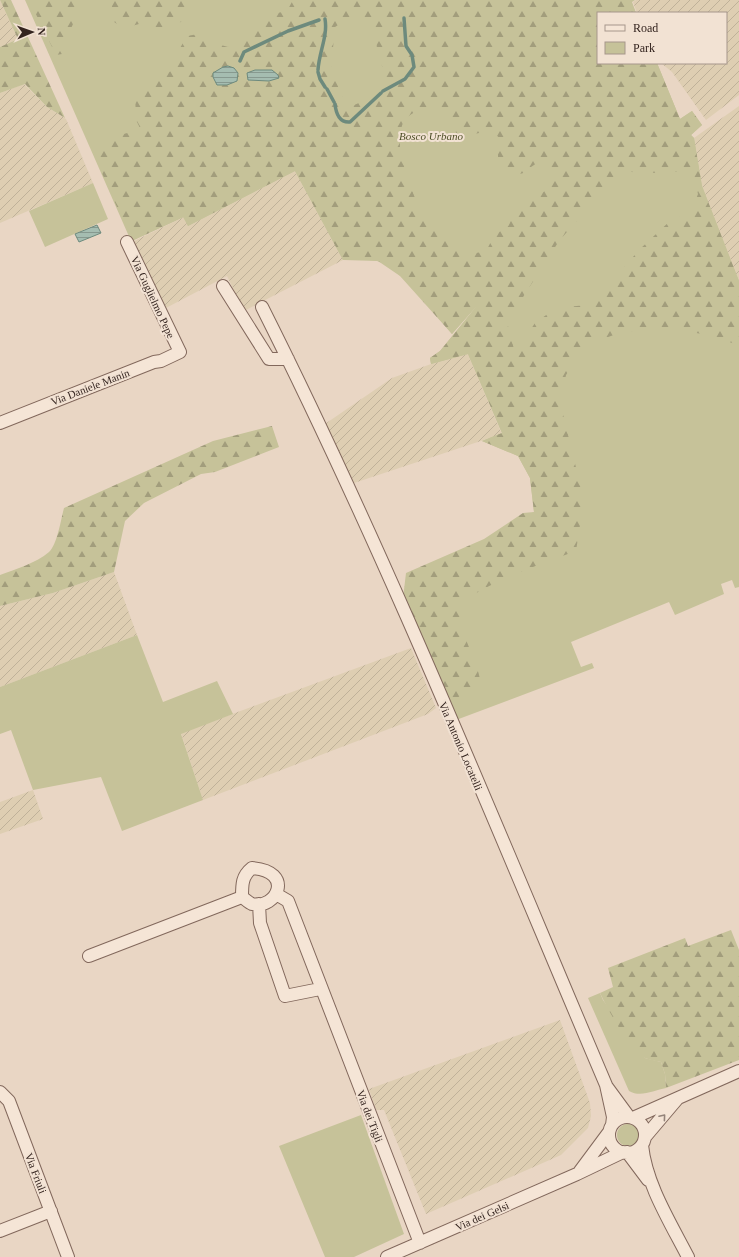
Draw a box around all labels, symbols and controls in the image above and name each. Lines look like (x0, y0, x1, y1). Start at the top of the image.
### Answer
north arrow (12, 12, 52, 52)
legend (597, 12, 727, 64)
text: Road (633, 21, 658, 35)
text: N (36, 27, 48, 36)
text: Park (633, 41, 655, 55)
park label: Bosco Urbano (399, 130, 463, 142)
street label: Via Guglielmo Pepe (129, 254, 177, 340)
street label: Via Daniele Manin (49, 366, 132, 408)
street label: Via Antonio Locatelli (437, 700, 485, 792)
street label: Via dei Tigli (355, 1088, 385, 1144)
one-way arrow (658, 1114, 665, 1121)
street label: Via Friuli (23, 1151, 49, 1195)
street label: Via dei Gelsi (453, 1199, 511, 1233)

